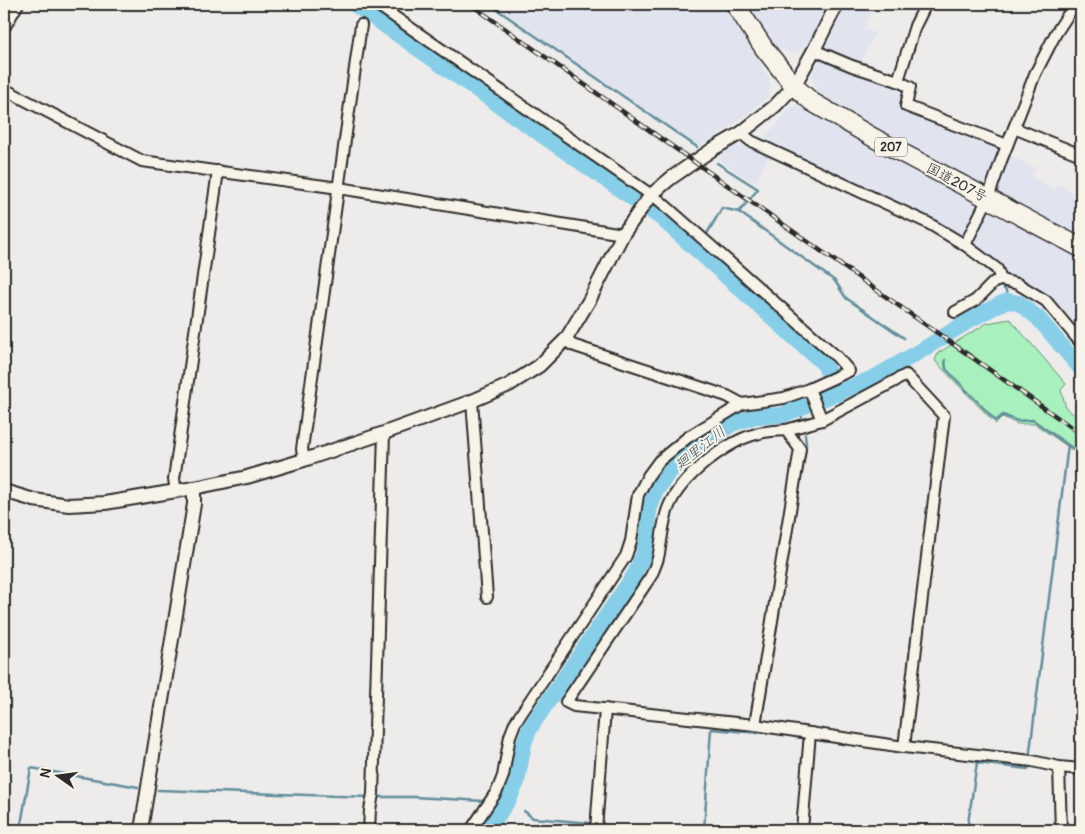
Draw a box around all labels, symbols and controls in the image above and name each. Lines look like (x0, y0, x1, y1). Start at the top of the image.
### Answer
road number: 207 (875, 138, 907, 156)
street label: 国道207号 (923, 159, 990, 206)
water label: 廻里江川 (671, 422, 730, 474)
north arrow (32, 752, 82, 802)
text: N (36, 766, 55, 780)

